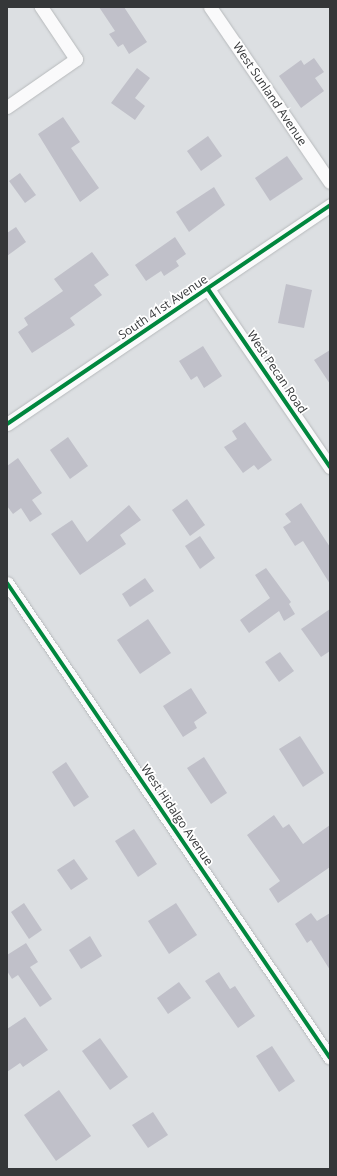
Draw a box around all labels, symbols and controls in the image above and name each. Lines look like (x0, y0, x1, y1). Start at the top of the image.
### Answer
street label: West Sunland Avenue (230, 40, 310, 148)
street label: South 41st Avenue (116, 272, 210, 342)
street label: West Pecan Road (244, 328, 310, 416)
street label: West Hidalgo Avenue (138, 762, 216, 868)

